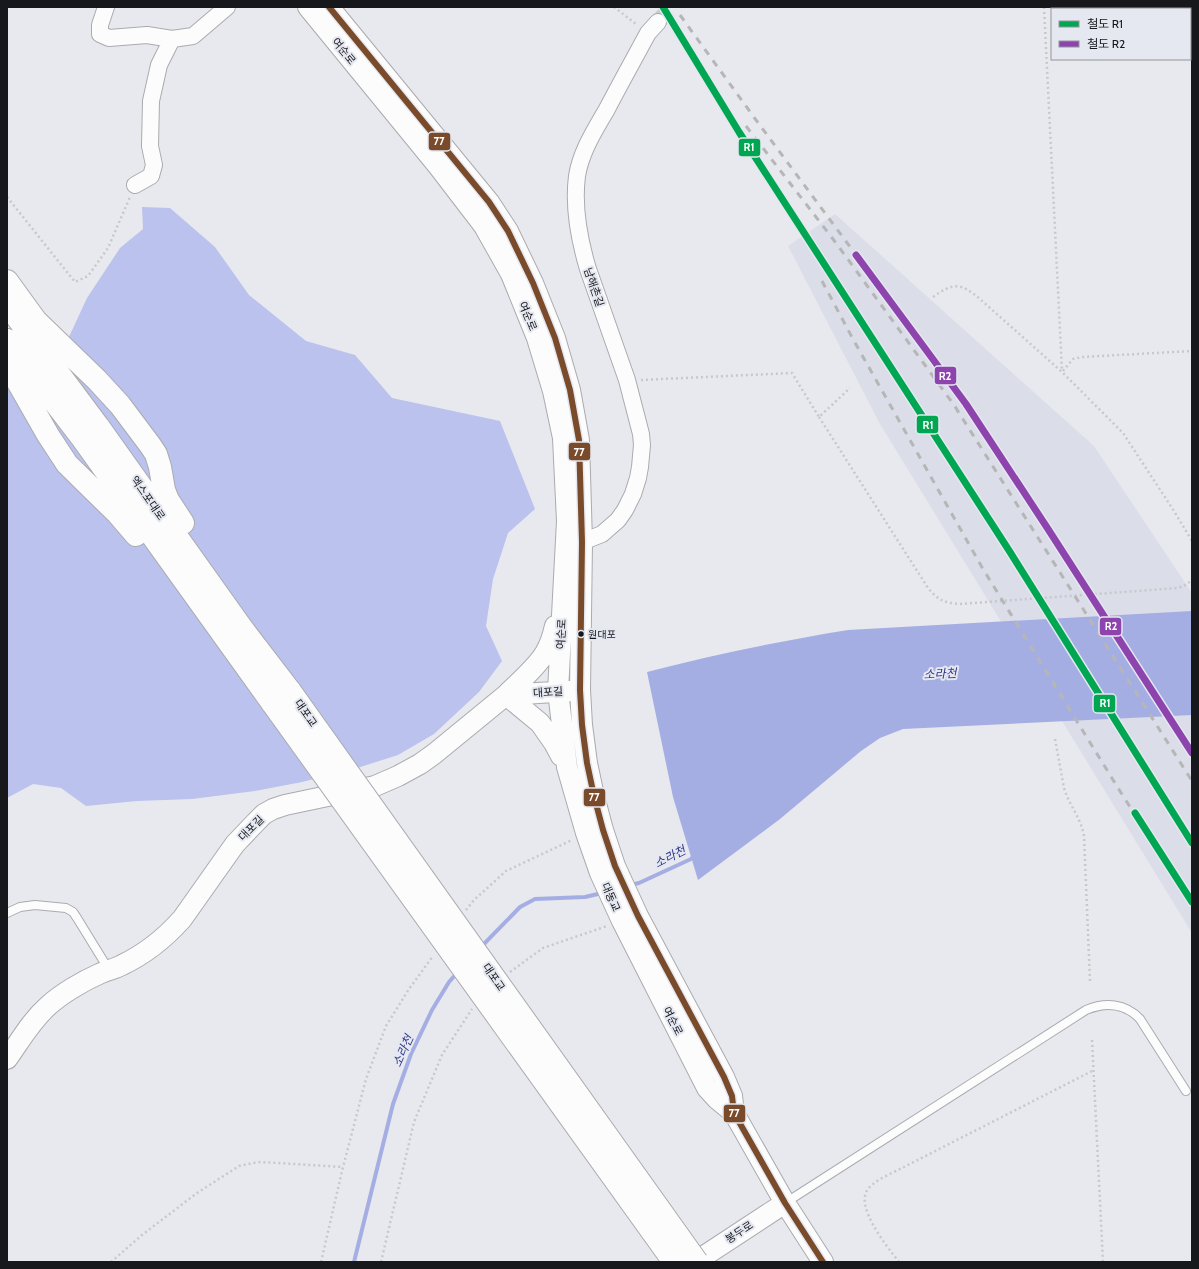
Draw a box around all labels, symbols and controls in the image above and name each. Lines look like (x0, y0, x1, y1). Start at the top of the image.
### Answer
legend (1051, 8, 1191, 60)
text: 철도 R1 (1087, 16, 1123, 31)
street label: 여순로 (329, 35, 359, 67)
text: 철도 R2 (1087, 36, 1125, 51)
line badge: 77 (428, 132, 451, 151)
text: 77 (433, 134, 445, 148)
line badge: R1 (738, 138, 761, 157)
text: R1 (744, 140, 754, 154)
street label: 남해촌길 (581, 266, 607, 308)
street label: 여순로 (516, 299, 540, 333)
line badge: R2 (934, 366, 957, 385)
text: R2 (939, 369, 952, 383)
line badge: R1 (916, 415, 939, 434)
text: R1 (923, 418, 933, 432)
line badge: 77 (568, 442, 591, 461)
text: 77 (573, 445, 585, 459)
street label: 엑스포대로 (128, 473, 168, 523)
line badge: R2 (1099, 617, 1122, 636)
street label: 여순로 (553, 618, 569, 650)
text: R2 (1105, 619, 1118, 633)
place label: 원대포 (588, 628, 616, 641)
marker: 원대포 (576, 629, 586, 639)
water label: 소라천 (923, 665, 959, 682)
street label: 대포길 (532, 684, 564, 700)
line badge: R1 (1093, 694, 1116, 713)
text: R1 (1100, 696, 1110, 710)
street label: 대포교 (292, 697, 320, 729)
line badge: 77 (583, 788, 606, 807)
text: 77 (588, 790, 600, 804)
street label: 대포길 (235, 812, 267, 844)
water label: 소라천 (652, 841, 690, 871)
street label: 대동교 (598, 880, 624, 914)
street label: 대포교 (480, 961, 508, 993)
street label: 여순로 (660, 1004, 686, 1038)
water label: 소라천 (389, 1031, 417, 1069)
line badge: 77 (723, 1104, 746, 1123)
text: 77 (728, 1106, 740, 1120)
street label: 봉두로 (722, 1218, 756, 1246)

